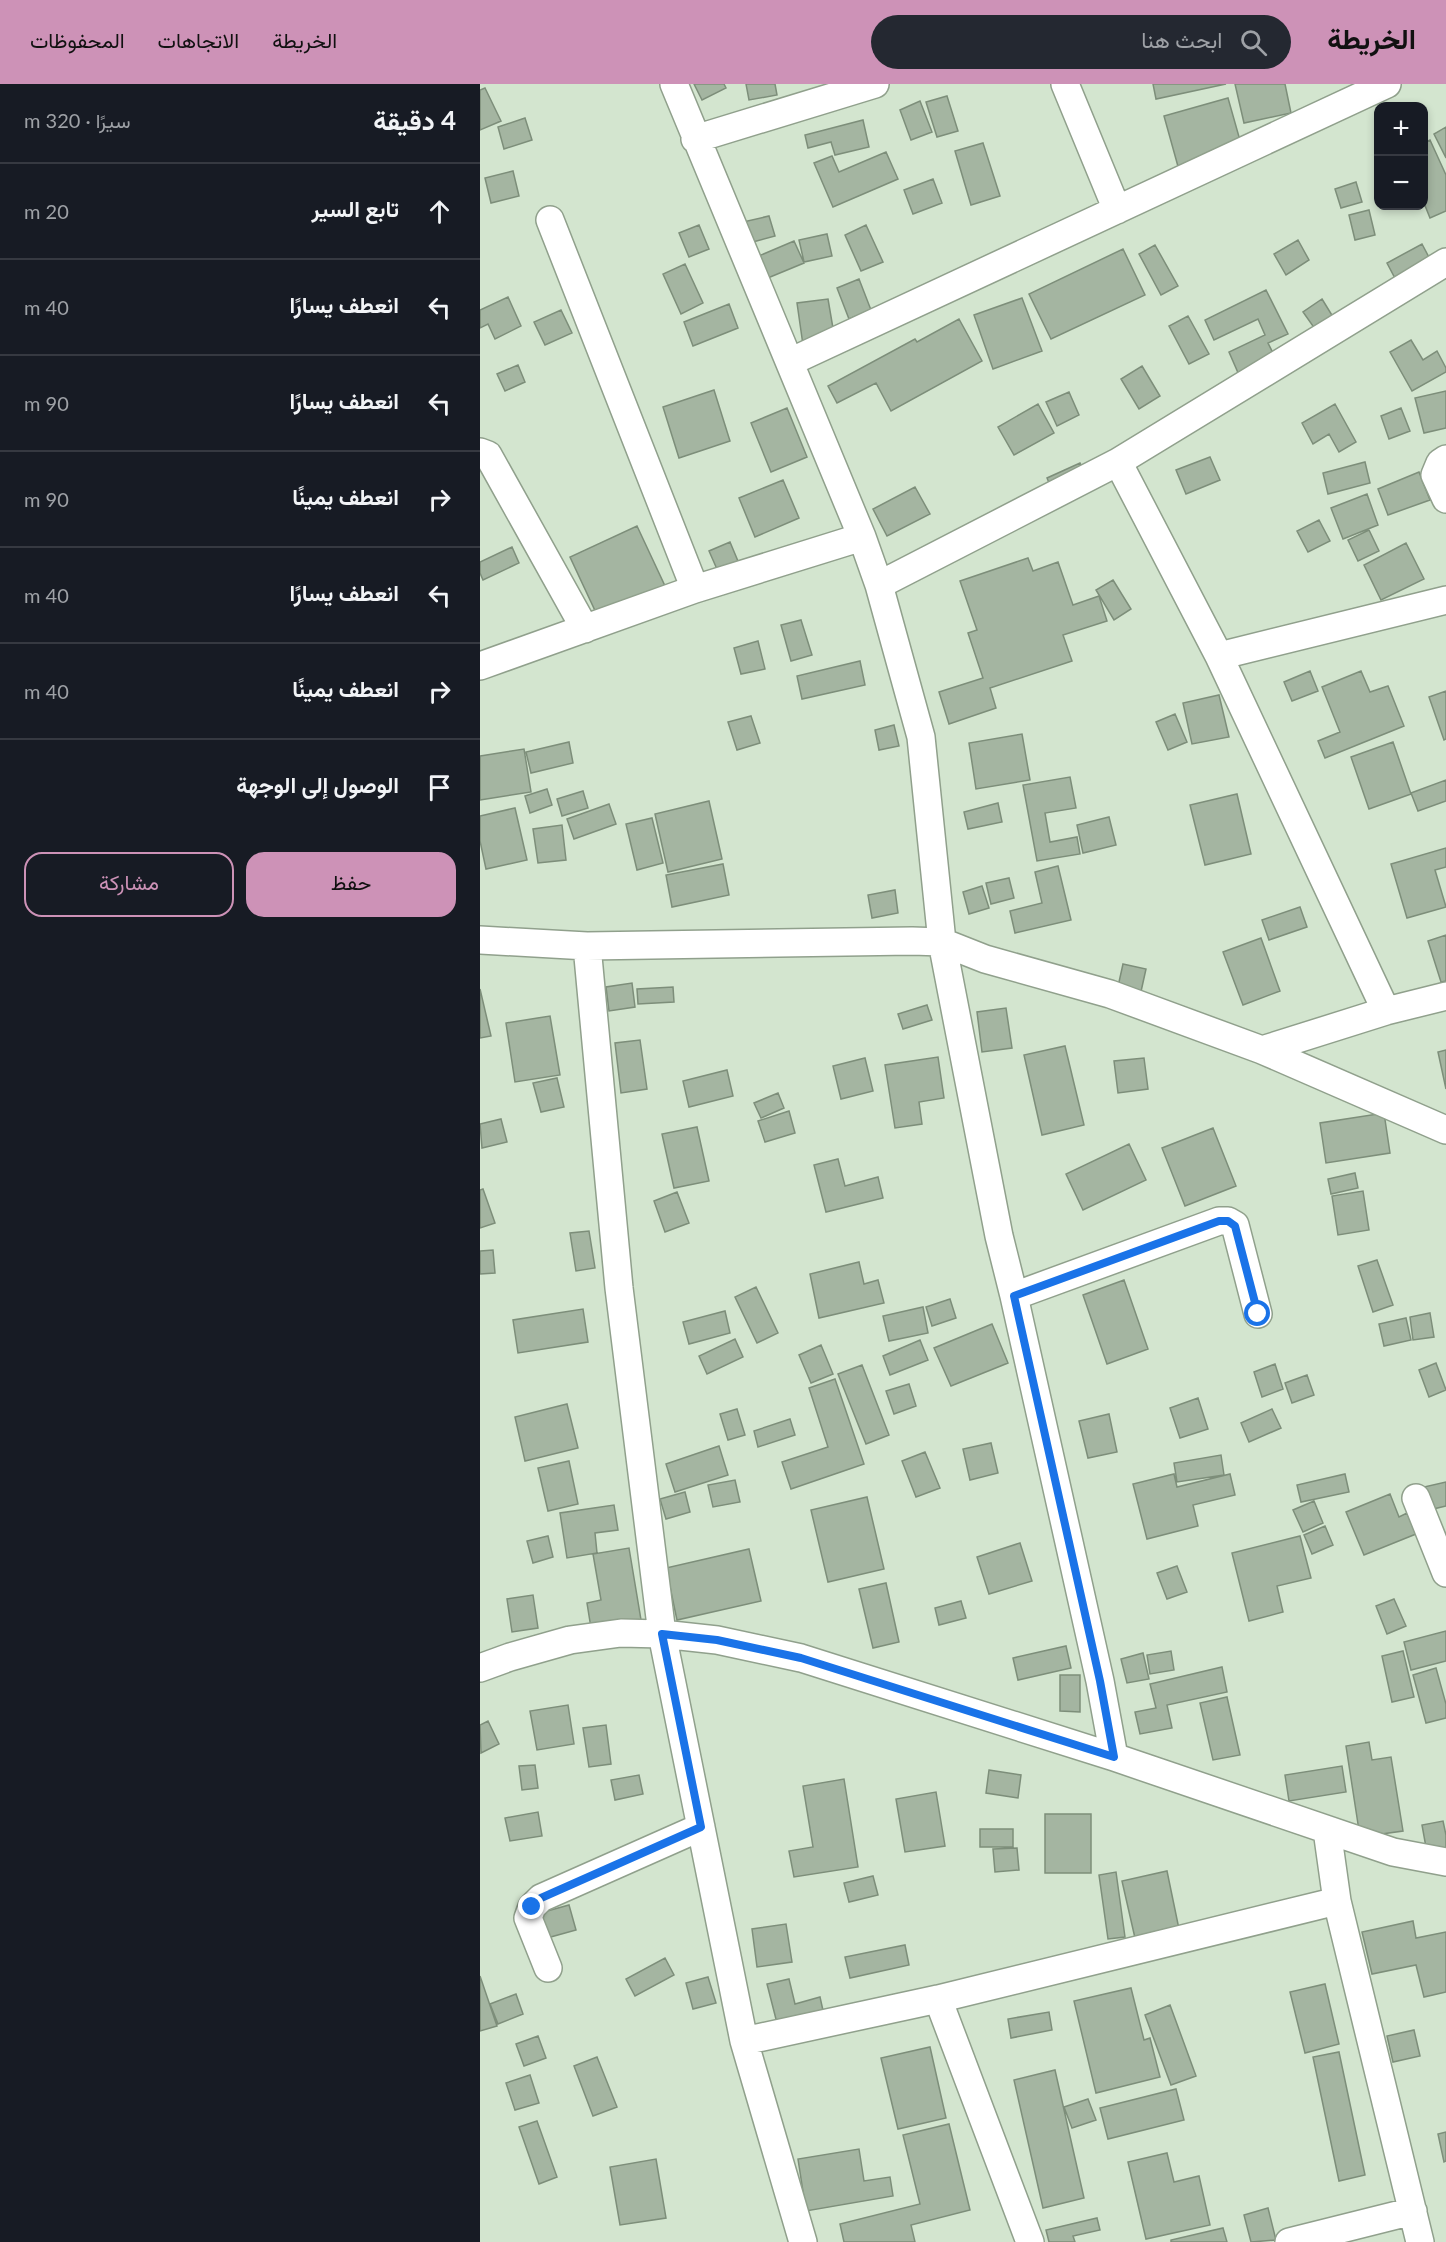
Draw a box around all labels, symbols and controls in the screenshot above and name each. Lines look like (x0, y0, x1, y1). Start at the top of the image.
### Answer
search box (871, 15, 1291, 69)
text: الخريطة (1327, 21, 1416, 55)
text: ابحث هنا (1141, 26, 1222, 53)
icon: search (1237, 26, 1270, 59)
text: المحفوظات (30, 27, 125, 52)
text: الاتجاهات (158, 27, 239, 52)
text: الخريطة (272, 27, 337, 52)
map controls (1374, 102, 1428, 210)
button: + (1374, 102, 1428, 156)
text: 4 دقيقة (373, 104, 456, 136)
text: سيرًا · 320 m (24, 108, 131, 132)
button: − (1374, 156, 1428, 210)
text: تابع السير (312, 195, 399, 222)
icon: ahead (423, 195, 456, 228)
text: 20 m (24, 199, 69, 223)
text: انعطف يسارًا (290, 291, 399, 318)
icon: left (423, 291, 456, 324)
text: 40 m (24, 295, 69, 319)
text: انعطف يسارًا (290, 387, 399, 414)
icon: left (423, 387, 456, 420)
text: 90 m (24, 391, 69, 415)
text: انعطف يمينًا (292, 483, 399, 510)
icon: right (423, 483, 456, 516)
text: 90 m (24, 487, 69, 511)
text: انعطف يسارًا (290, 579, 399, 606)
icon: left (423, 579, 456, 612)
text: 40 m (24, 583, 69, 607)
text: انعطف يمينًا (292, 675, 399, 702)
icon: right (423, 675, 456, 708)
text: 40 m (24, 679, 69, 703)
text: الوصول إلى الوجهة (236, 771, 399, 798)
icon: arrive (423, 771, 456, 804)
button: مشاركة (24, 852, 234, 917)
button: حفظ (246, 852, 456, 917)
route start (1244, 1300, 1270, 1326)
route end (518, 1893, 544, 1919)

